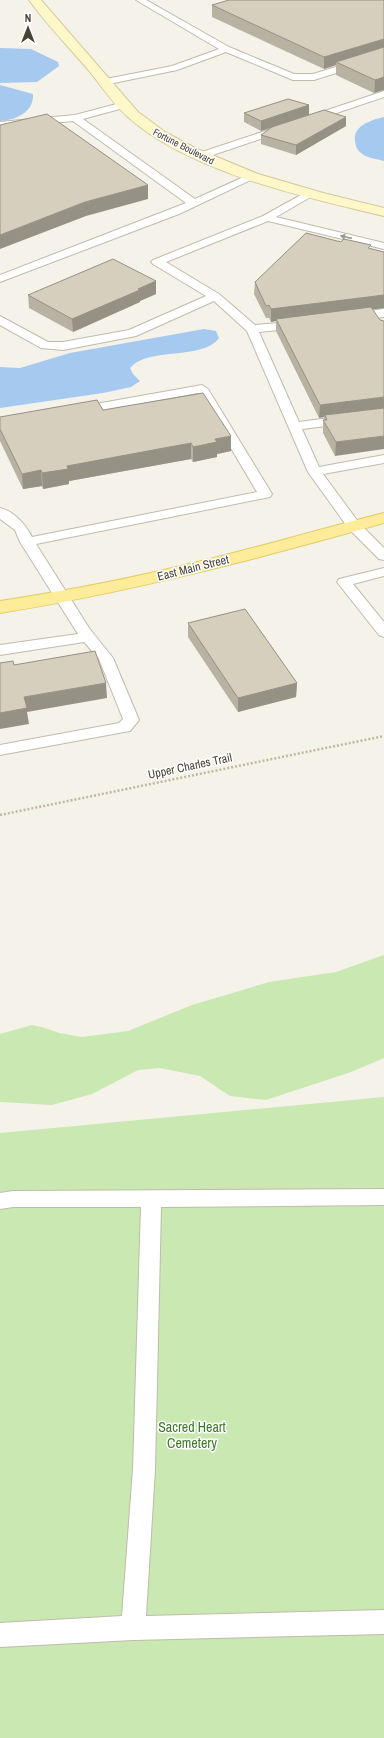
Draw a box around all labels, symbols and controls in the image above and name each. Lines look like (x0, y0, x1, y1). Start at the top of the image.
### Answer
north arrow (8, 8, 48, 48)
text: N (25, 11, 31, 25)
street label: Fortune Boulevard (151, 125, 217, 167)
one-way arrow (340, 233, 352, 239)
street label: East Main Street (156, 551, 231, 585)
street label: Upper Charles Trail (147, 749, 233, 783)
park label: Sacred Heart Cemetery (158, 1418, 226, 1452)

